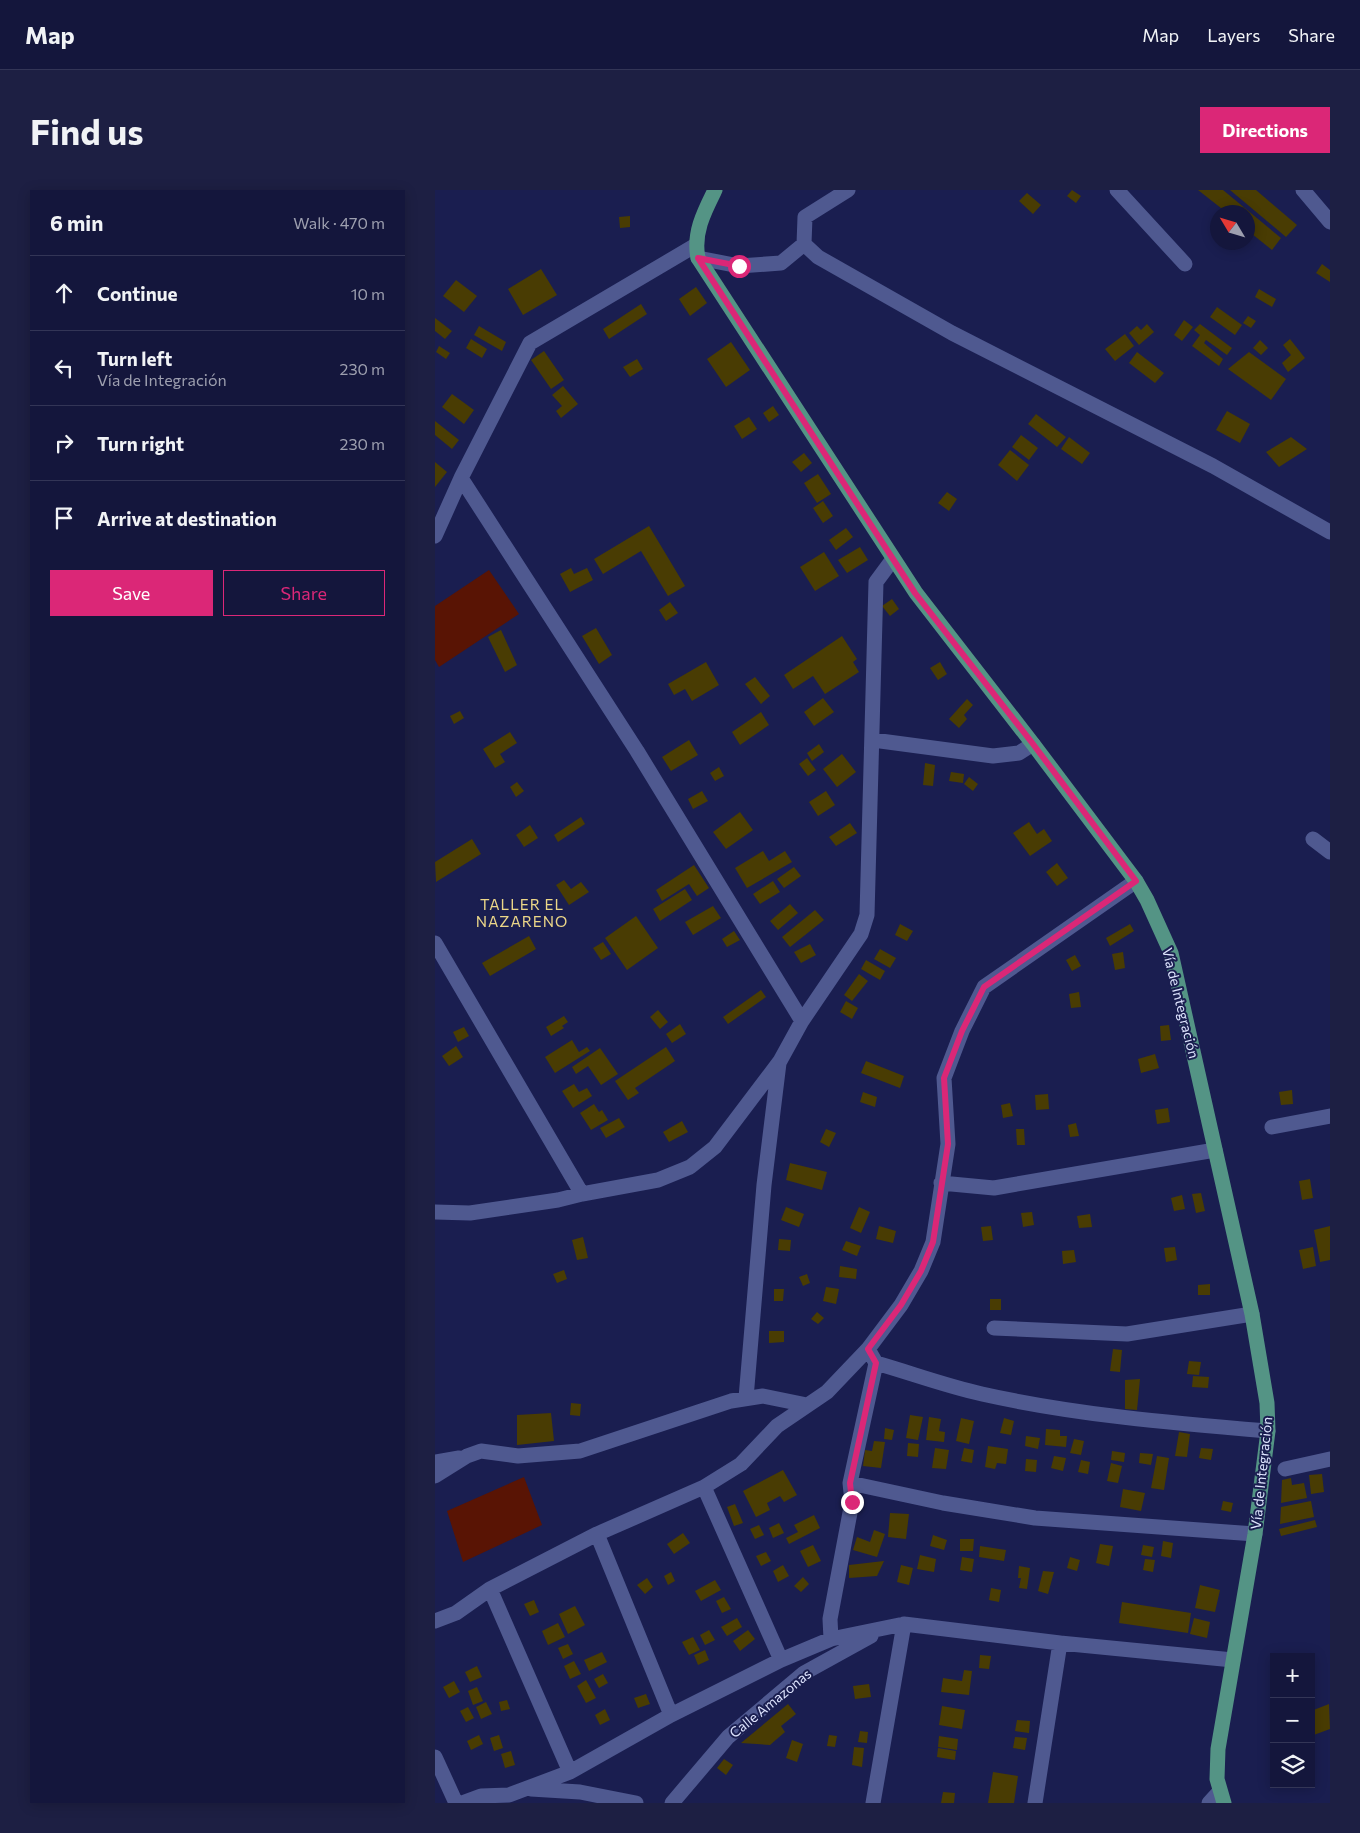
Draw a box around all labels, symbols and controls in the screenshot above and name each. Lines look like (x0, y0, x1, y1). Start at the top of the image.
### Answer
text: Map (25, 20, 75, 49)
text: Map (1142, 24, 1179, 46)
text: Layers (1207, 24, 1260, 46)
text: Share (1288, 24, 1335, 46)
button: Directions (1200, 107, 1330, 153)
text: Find us (30, 109, 144, 152)
north arrow (1210, 205, 1255, 250)
text: 6 min (50, 210, 103, 235)
text: Walk · 470 m (293, 213, 385, 232)
route start (728, 255, 751, 278)
icon: ahead (50, 279, 78, 307)
text: Continue (97, 282, 177, 305)
text: 10 m (351, 284, 385, 303)
text: Turn left (97, 347, 172, 370)
icon: left (50, 354, 78, 382)
text: 230 m (340, 359, 385, 378)
text: Vía de Integración (97, 370, 227, 389)
icon: right (50, 429, 78, 457)
text: Turn right (97, 432, 184, 455)
text: 230 m (340, 434, 385, 453)
icon: arrive (50, 504, 78, 532)
text: Arrive at destination (97, 507, 277, 530)
button: Save (50, 570, 213, 616)
button: Share (223, 570, 385, 616)
district label: TALLER EL NAZARENO (476, 895, 568, 930)
street label: Vía de Integración (1159, 946, 1203, 1060)
street label: Vía de Integración (1247, 1416, 1275, 1530)
route end (841, 1491, 864, 1514)
map controls (1270, 1653, 1315, 1788)
button: + (1270, 1653, 1315, 1698)
street label: Calle Amazonas (726, 1665, 814, 1741)
button: − (1270, 1698, 1315, 1743)
button: layers (1270, 1743, 1315, 1788)

